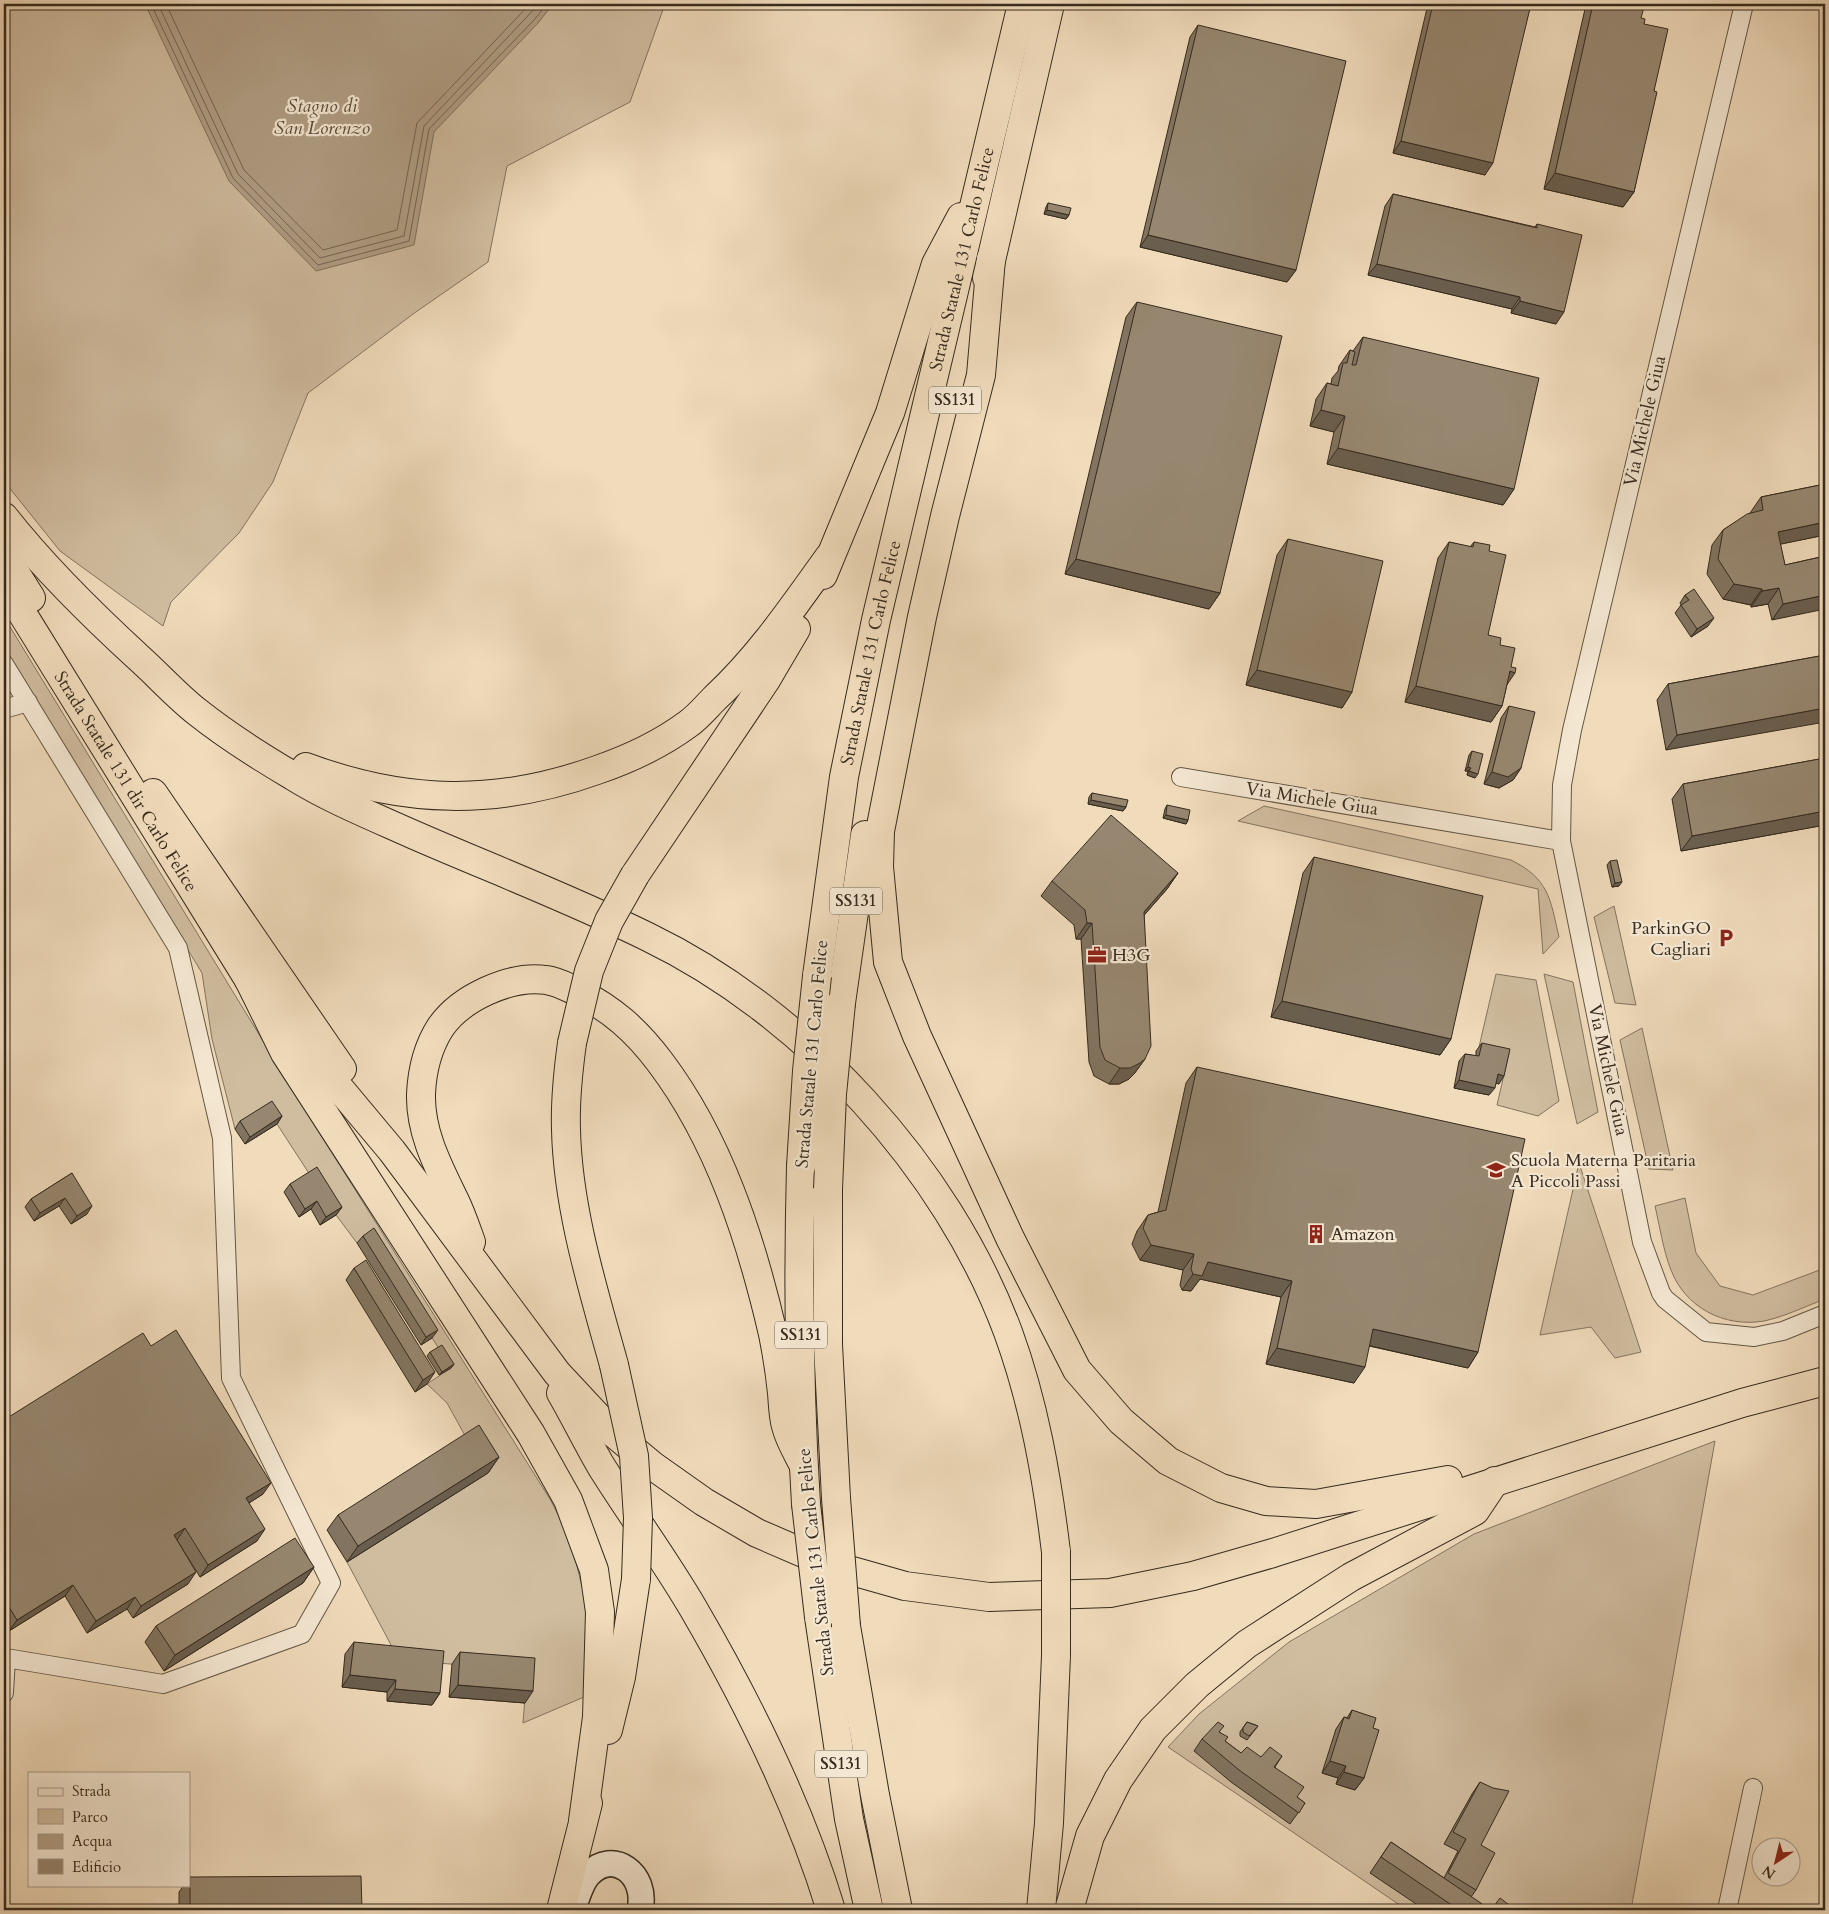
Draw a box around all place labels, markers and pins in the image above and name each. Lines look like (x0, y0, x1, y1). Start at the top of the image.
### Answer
place label: ParkinGO Cagliari (1631, 916, 1711, 962)
parking icon: ParkinGO Cagliari (1715, 927, 1737, 949)
place label: H3G (1112, 943, 1151, 968)
office icon: H3G (1086, 944, 1108, 966)
place label: Scuola Materna Paritaria A Piccoli Passi (1511, 1148, 1696, 1194)
school or university icon: Scuola Materna Paritaria A Piccoli Passi (1485, 1159, 1507, 1181)
place label: Amazon (1331, 1222, 1396, 1247)
building icon: Amazon (1305, 1223, 1327, 1245)

